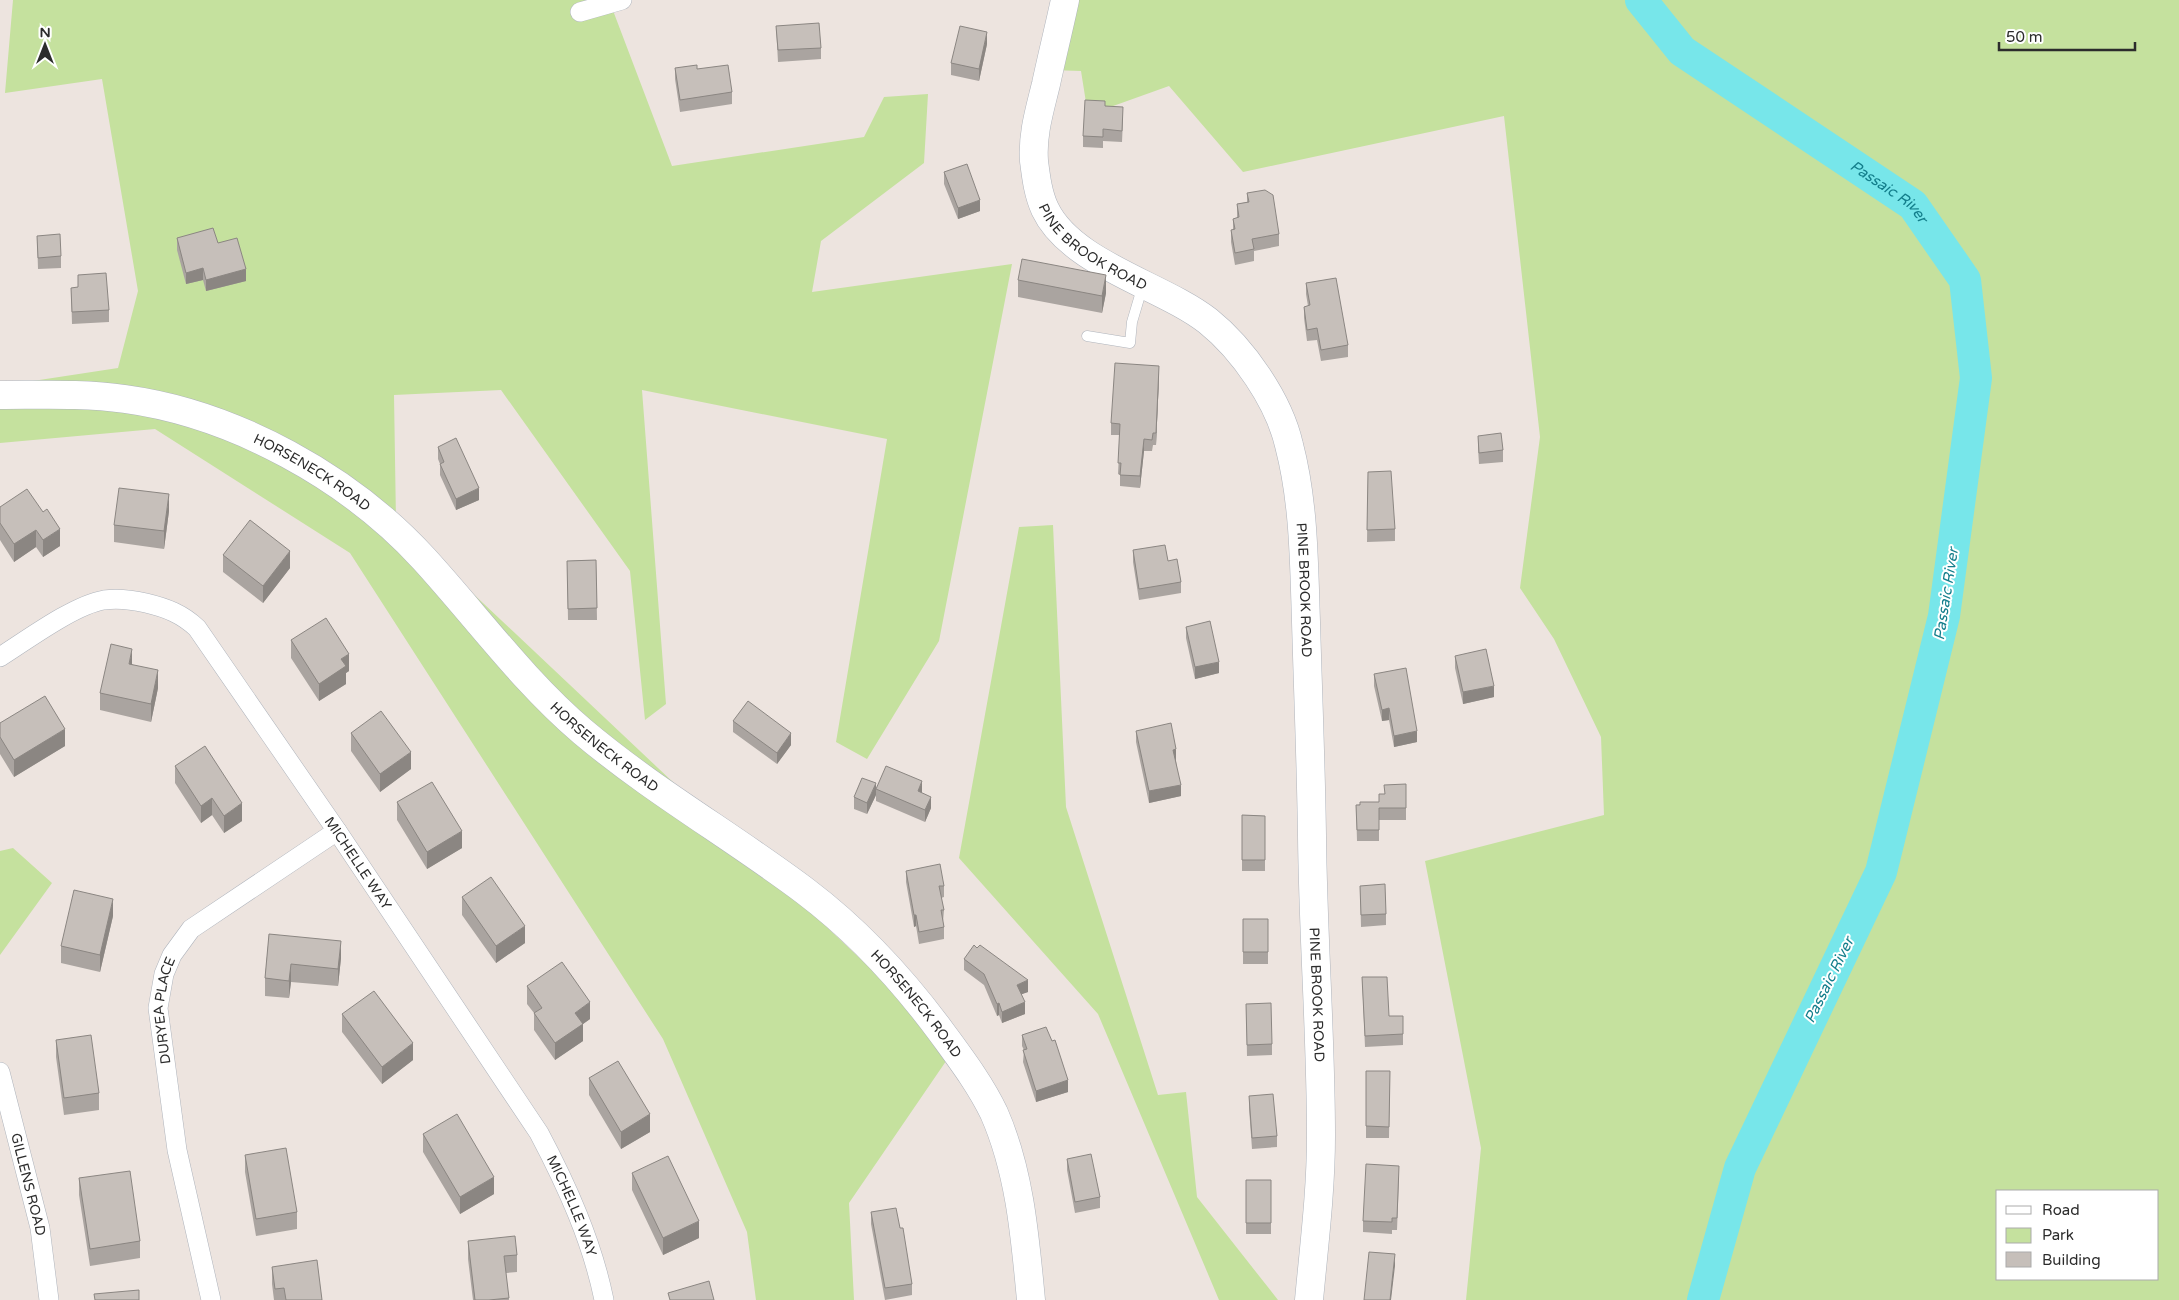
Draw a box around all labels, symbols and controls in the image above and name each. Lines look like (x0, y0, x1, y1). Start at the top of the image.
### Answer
north arrow (20, 20, 70, 70)
scale bar (1999, 20, 2135, 52)
text: N (39, 24, 51, 41)
text: 50 m (2006, 28, 2043, 46)
water label: Passaic River (1847, 157, 1933, 228)
street label: PINE BROOK ROAD (1035, 201, 1150, 294)
street label: HORSENECK ROAD (251, 430, 374, 515)
street label: PINE BROOK ROAD (1293, 522, 1315, 658)
water label: Passaic River (1930, 544, 1963, 641)
street label: HORSENECK ROAD (547, 699, 662, 796)
street label: MICHELLE WAY (321, 814, 395, 913)
street label: PINE BROOK ROAD (1305, 927, 1328, 1062)
water label: Passaic River (1801, 932, 1858, 1026)
street label: HORSENECK ROAD (867, 946, 965, 1061)
street label: DURYEA PLACE (150, 954, 179, 1065)
street label: GILLENS ROAD (7, 1131, 49, 1237)
street label: MICHELLE WAY (543, 1152, 600, 1259)
legend (1996, 1190, 2159, 1280)
text: Road (2042, 1201, 2080, 1219)
text: Park (2042, 1226, 2074, 1244)
text: Building (2042, 1251, 2101, 1269)

